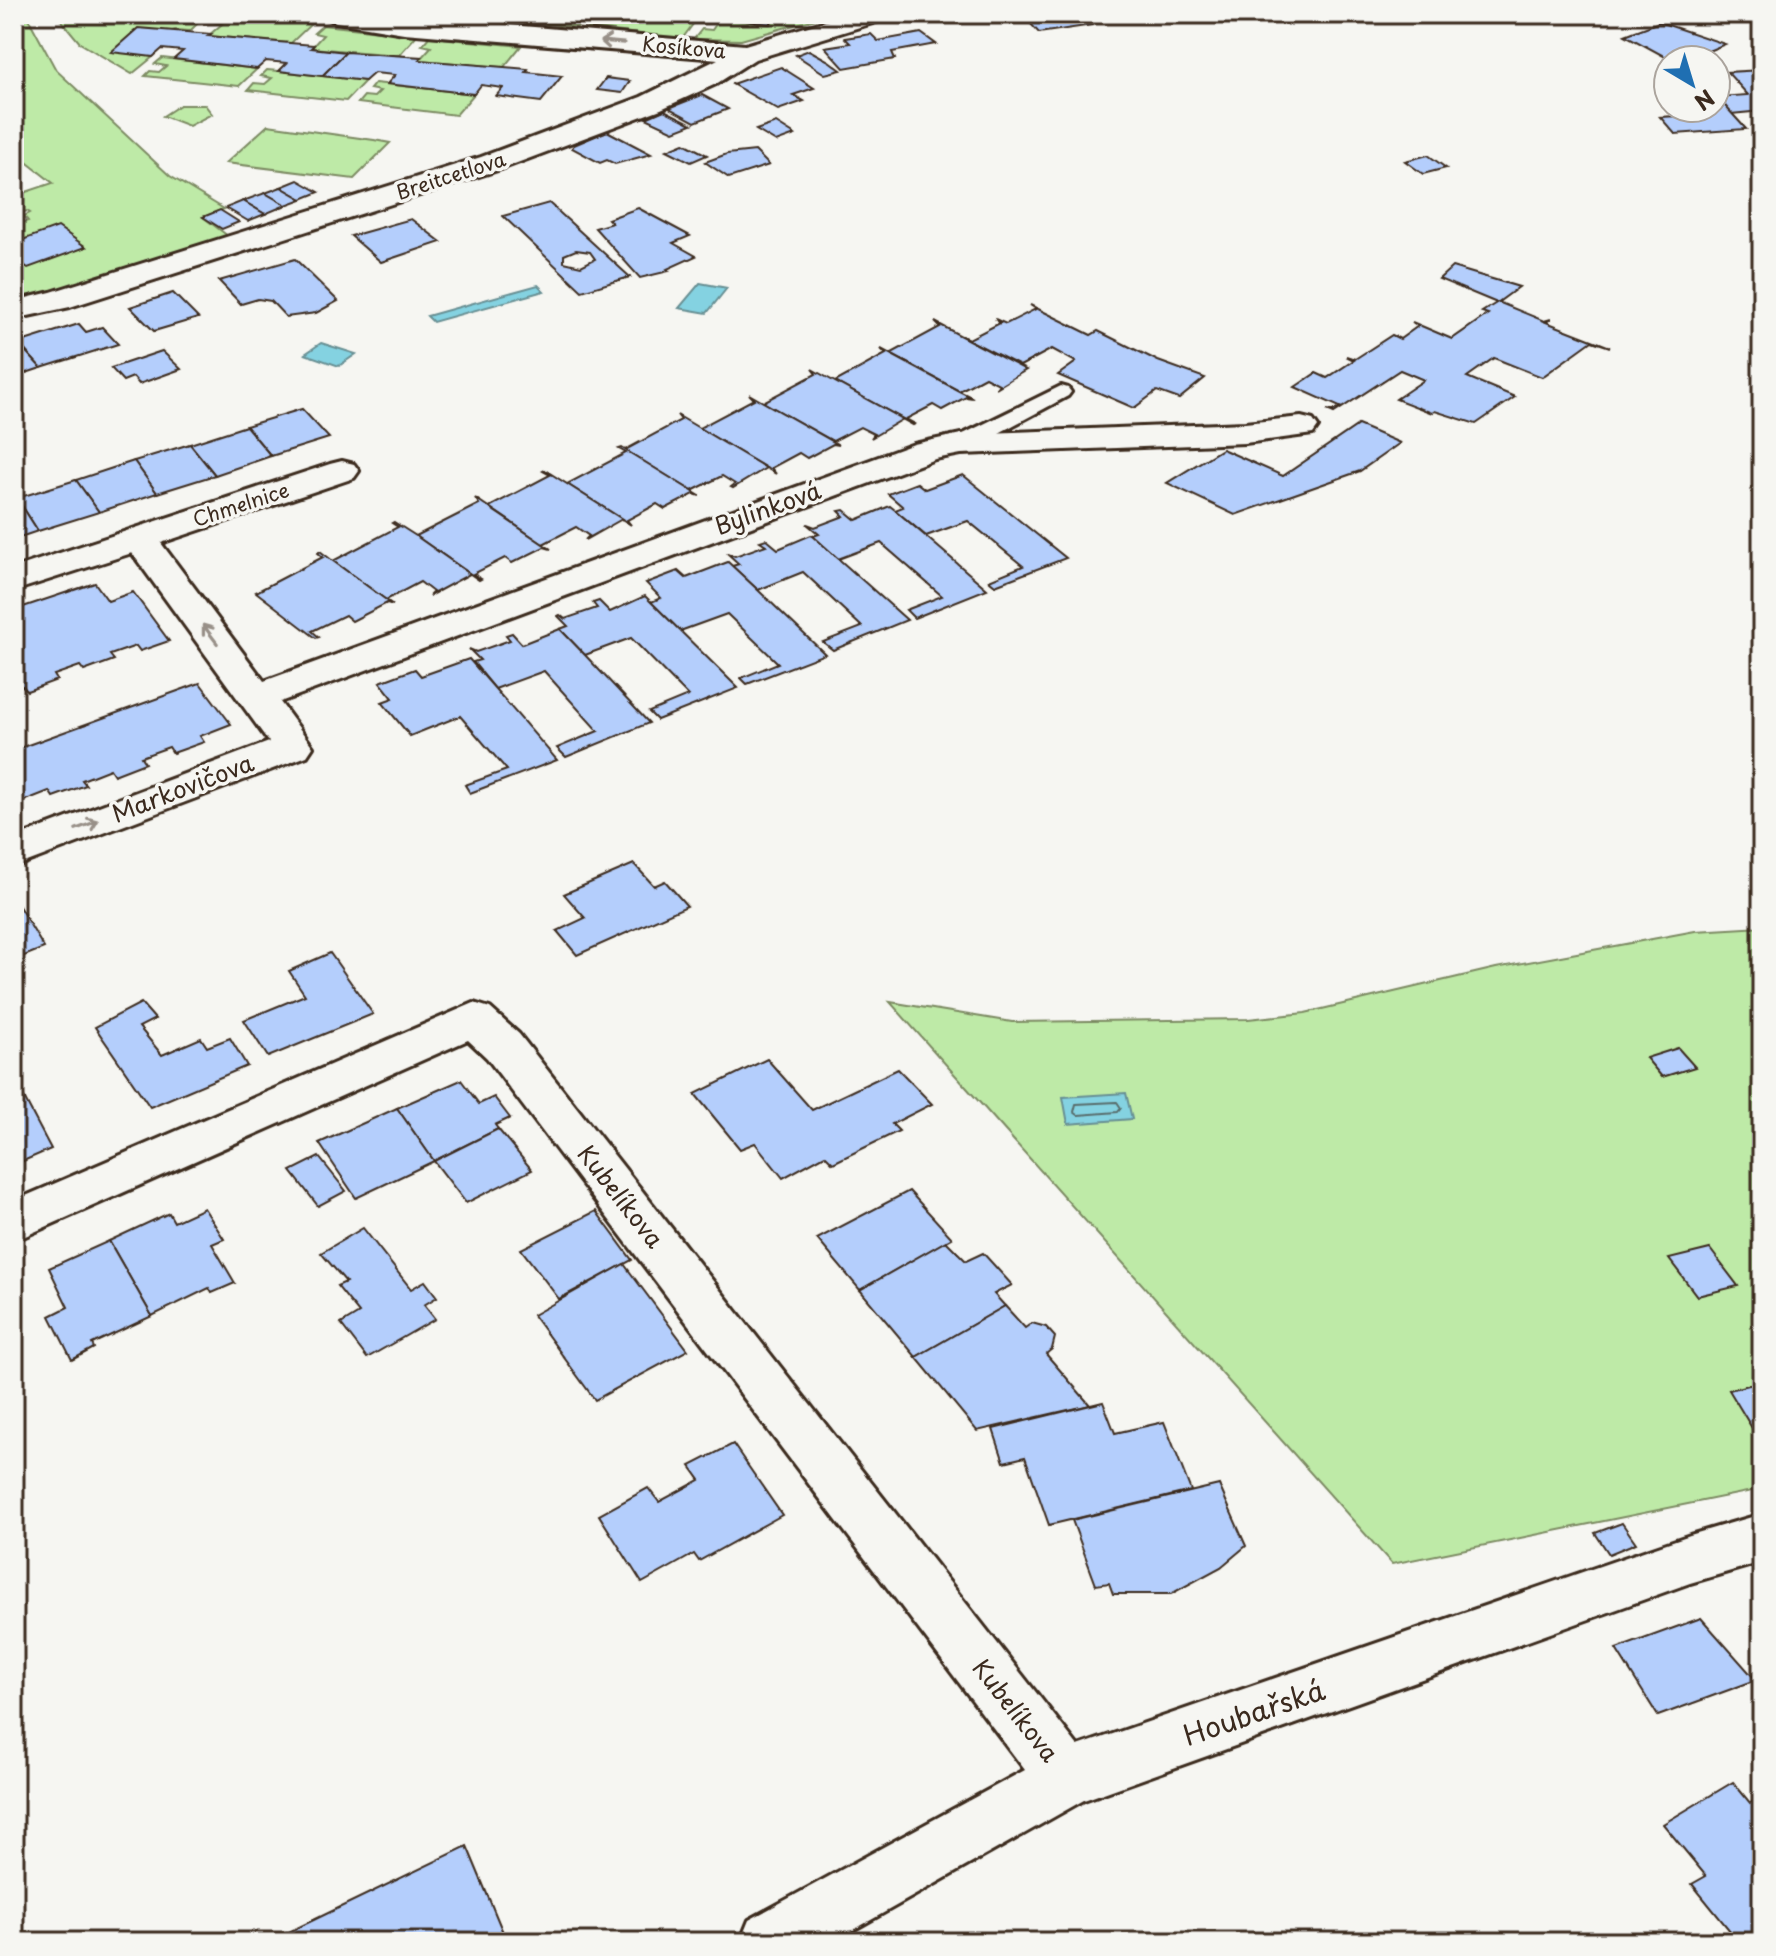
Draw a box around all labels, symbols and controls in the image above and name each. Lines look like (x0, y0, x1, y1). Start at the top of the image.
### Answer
street label: Kosíkova (641, 28, 728, 66)
one-way arrow (599, 34, 626, 49)
north arrow (1652, 44, 1732, 124)
text: N (1688, 83, 1722, 119)
street label: Breitcetlova (392, 143, 510, 207)
street label: Bylinková (709, 471, 826, 543)
street label: Chmelnice (189, 474, 293, 534)
one-way arrow (202, 624, 219, 645)
street label: Markovičova (106, 744, 258, 831)
one-way arrow (74, 817, 99, 831)
street label: Kubelíkova (570, 1137, 674, 1255)
street label: Kubelíkova (965, 1651, 1069, 1769)
street label: Houbařská (1177, 1667, 1331, 1756)

